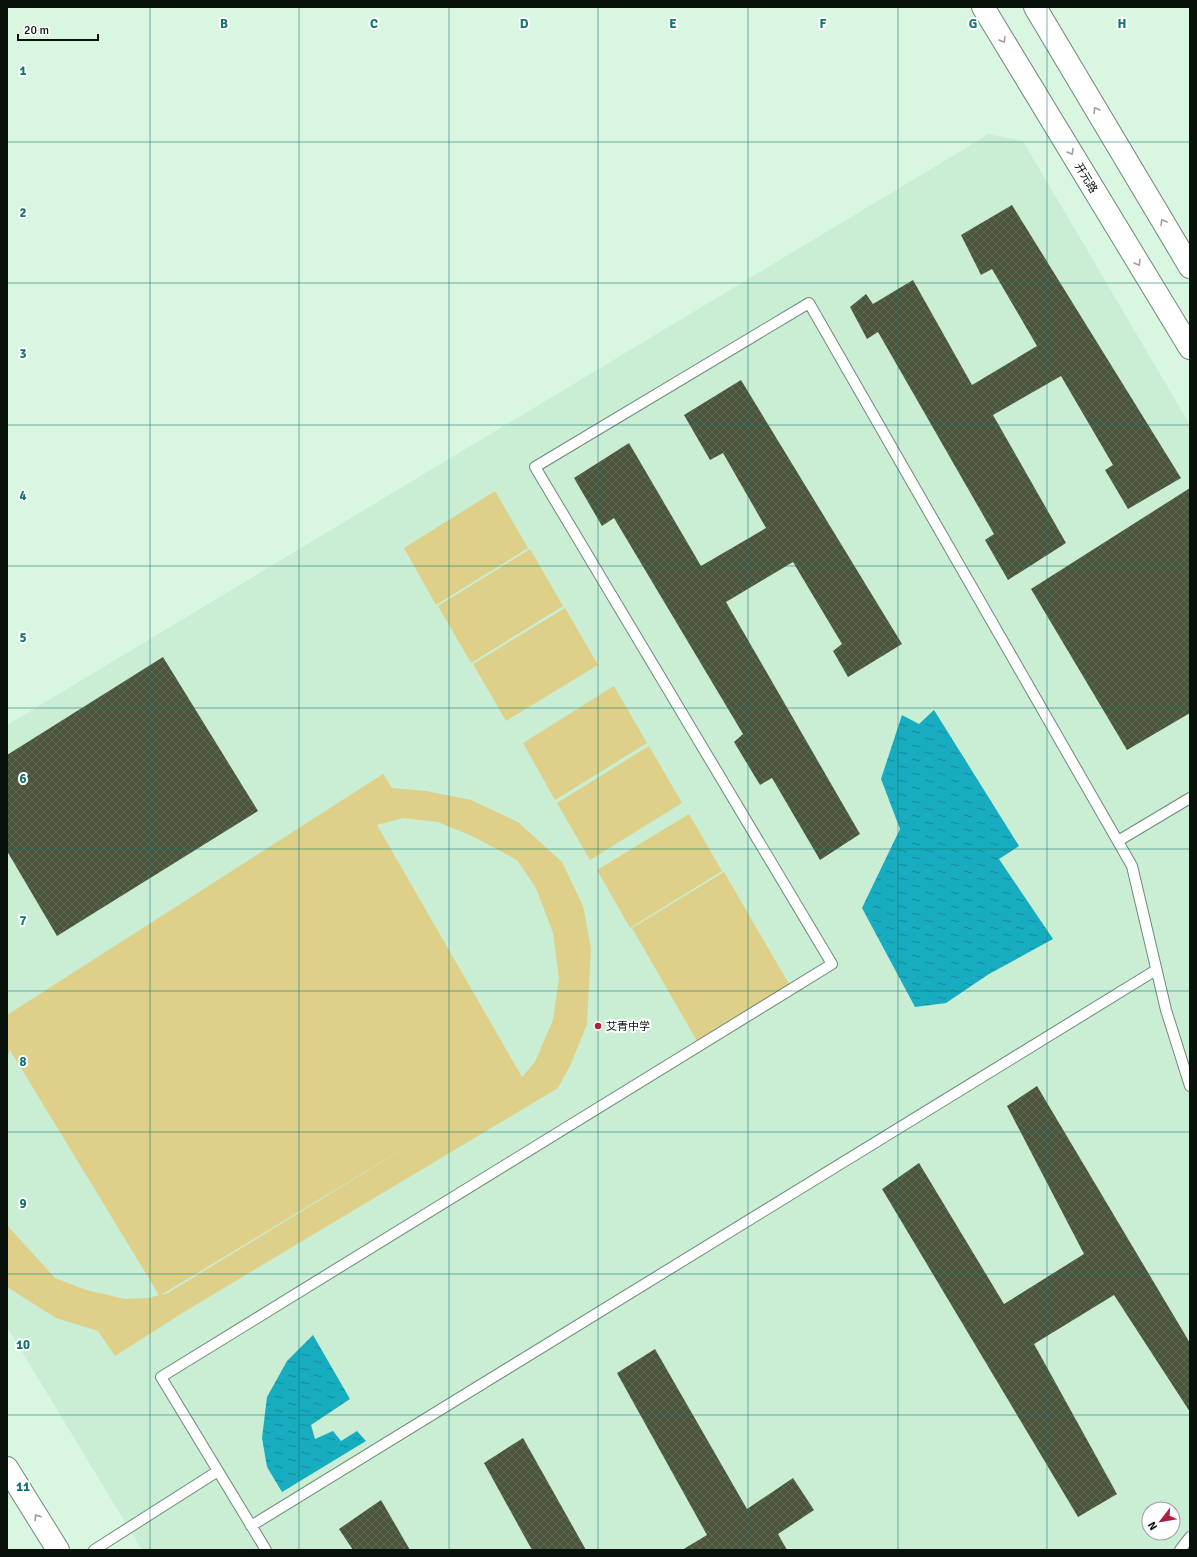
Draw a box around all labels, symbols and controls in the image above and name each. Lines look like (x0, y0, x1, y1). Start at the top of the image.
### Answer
scale bar (18, 16, 98, 42)
text: B (220, 16, 228, 32)
text: C (370, 16, 378, 32)
text: D (520, 16, 529, 32)
text: E (669, 16, 677, 32)
text: F (820, 16, 827, 32)
text: G (969, 16, 977, 32)
text: H (1118, 16, 1126, 32)
text: 20 m (24, 23, 49, 38)
one-way arrow (999, 36, 1006, 43)
text: 1 (19, 63, 27, 79)
one-way arrow (1094, 107, 1101, 114)
one-way arrow (1066, 147, 1073, 154)
street label: 开元路 (1072, 161, 1100, 195)
text: 2 (19, 205, 27, 221)
one-way arrow (1160, 219, 1167, 226)
one-way arrow (1133, 259, 1141, 266)
text: 3 (19, 346, 27, 362)
text: 4 (19, 488, 27, 504)
text: 5 (19, 630, 27, 646)
text: 6 (19, 771, 27, 787)
text: 7 (19, 913, 27, 929)
place label: 艾青中学 (606, 1020, 650, 1033)
marker: 艾青中学 (593, 1021, 603, 1031)
text: 8 (19, 1054, 27, 1070)
text: 9 (19, 1196, 27, 1212)
text: 10 (16, 1337, 30, 1353)
text: 11 (16, 1479, 30, 1495)
north arrow (1141, 1501, 1181, 1541)
one-way arrow (35, 1514, 42, 1521)
text: N (1145, 1519, 1160, 1533)

